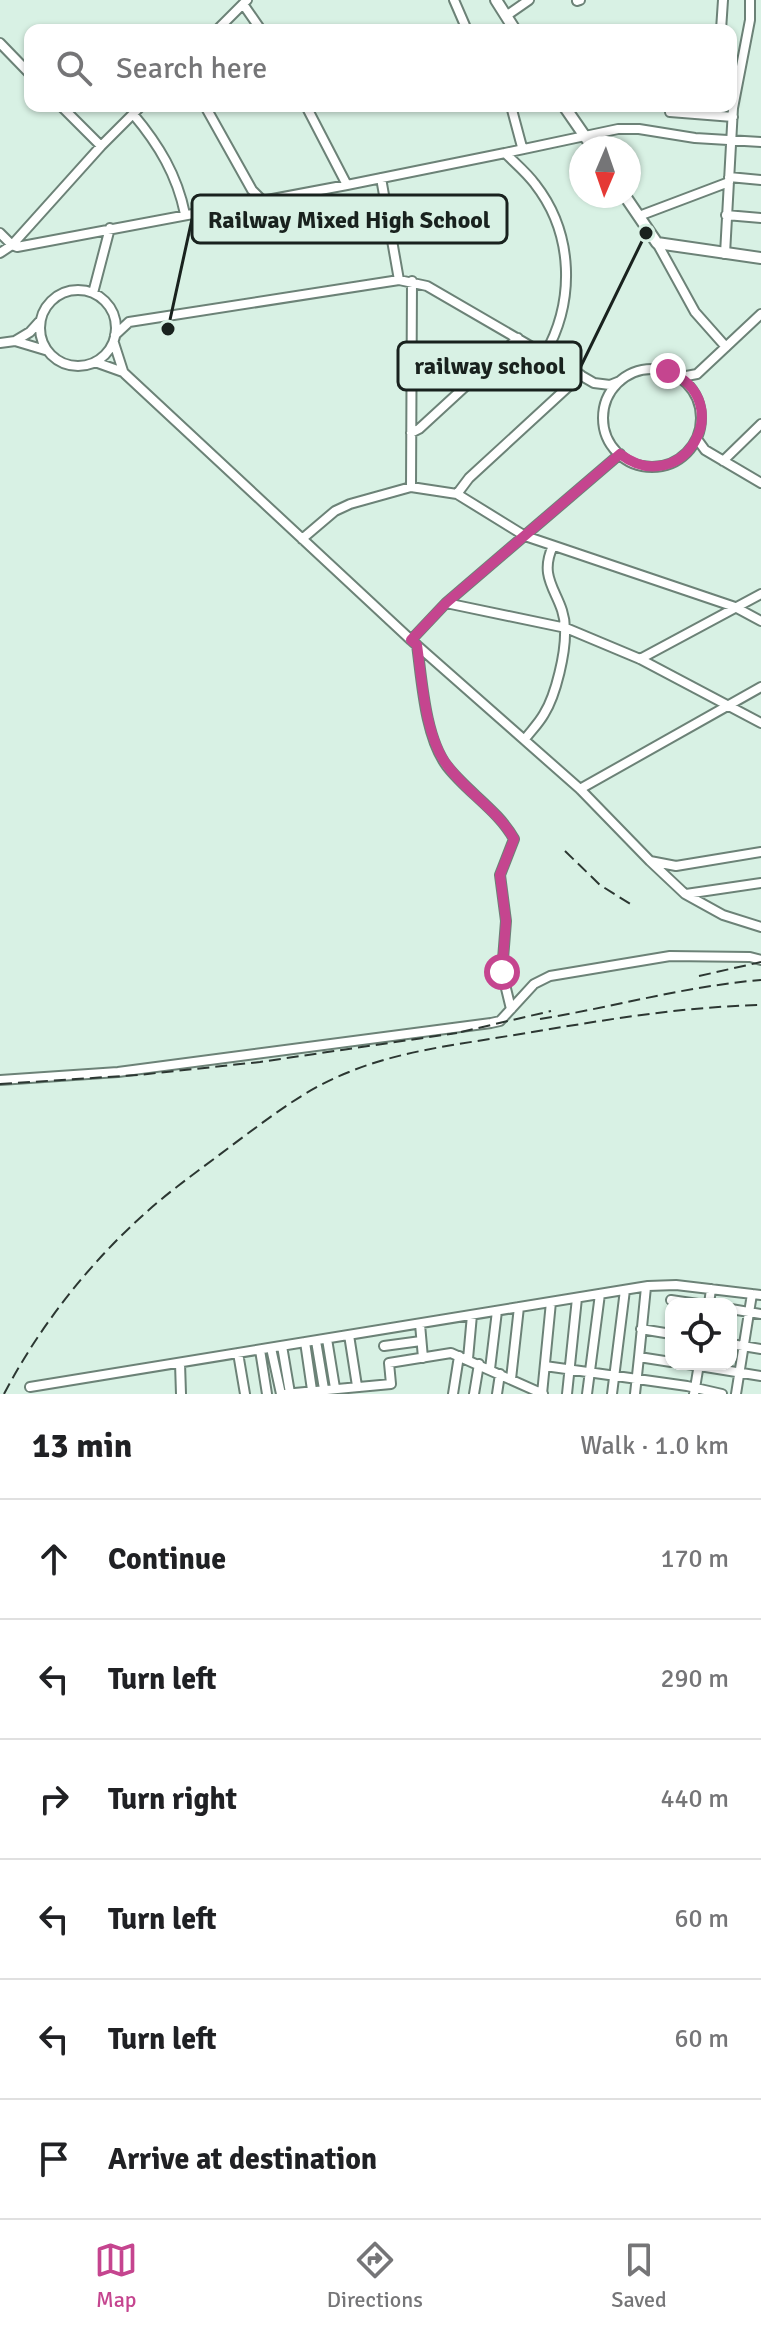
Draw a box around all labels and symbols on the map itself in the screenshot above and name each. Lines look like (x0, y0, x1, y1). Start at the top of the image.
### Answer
north arrow (569, 136, 641, 208)
callout: Railway Mixed High School (192, 195, 507, 243)
text: Railway Mixed High School (208, 205, 491, 235)
callout: railway school (398, 342, 581, 390)
text: railway school (414, 351, 566, 381)
route end (650, 353, 686, 389)
route start (484, 954, 520, 990)

